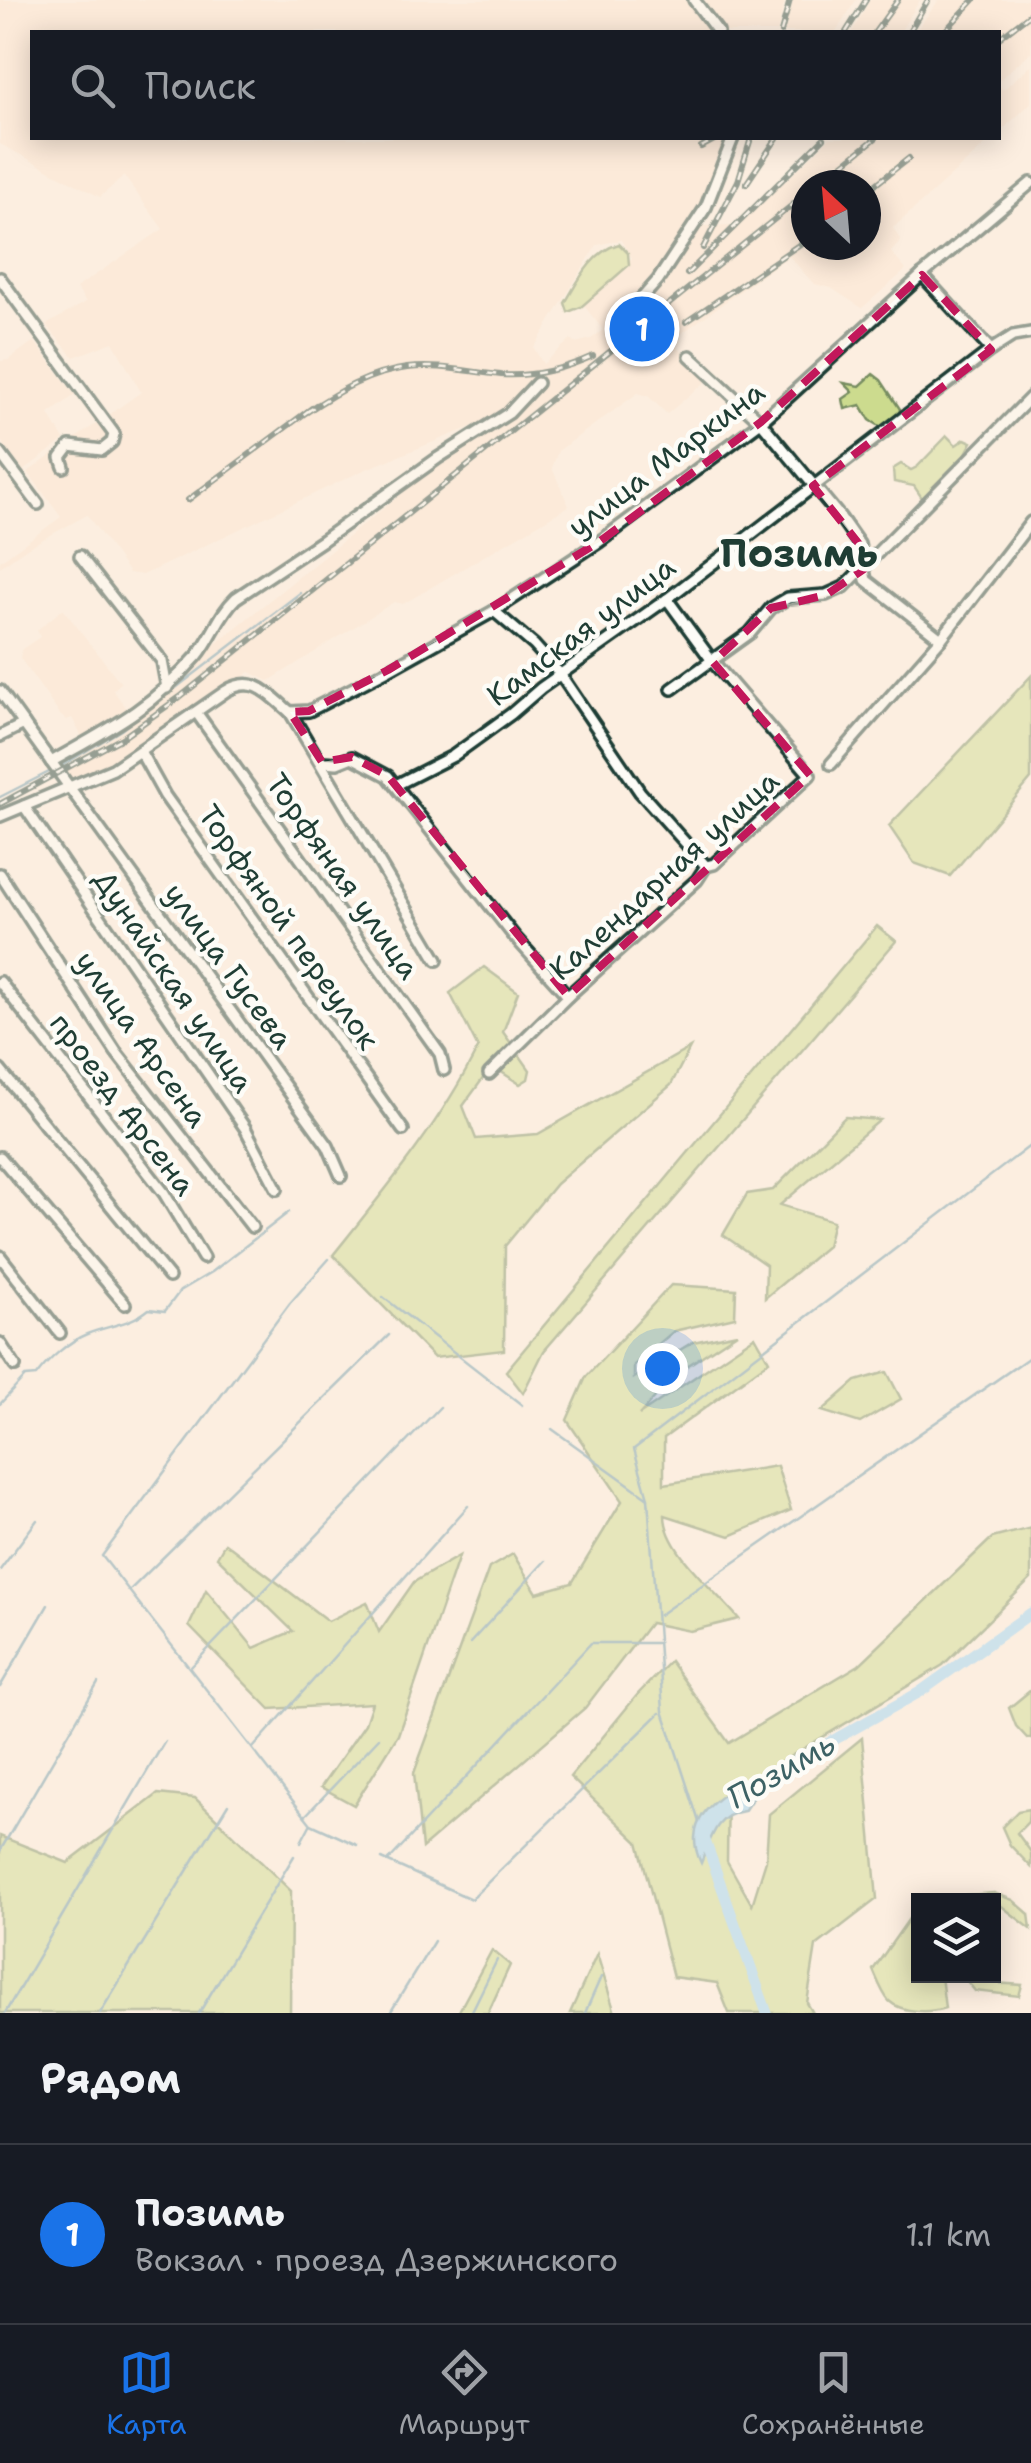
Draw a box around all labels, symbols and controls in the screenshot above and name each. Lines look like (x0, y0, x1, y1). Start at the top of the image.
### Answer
search box (30, 30, 1001, 140)
icon: search (65, 58, 120, 113)
text: Поиск (145, 60, 256, 111)
north arrow (791, 170, 881, 260)
pin: 1 (610, 292, 674, 366)
street label: улица Маркина (559, 371, 773, 547)
district label: Позимь (720, 526, 878, 580)
street label: Камская улица (478, 546, 684, 716)
street label: Календарная улица (540, 760, 788, 989)
street label: Торфяная улица (256, 765, 430, 988)
street label: Торфяной переулок (189, 796, 389, 1058)
street label: Дунайская улица (84, 861, 264, 1101)
street label: улица Гусева (155, 875, 303, 1058)
street label: улица Арсена (66, 942, 218, 1136)
street label: проезд Арсена (41, 1004, 206, 1204)
your location (637, 1343, 688, 1394)
water label: Позимь (719, 1722, 843, 1818)
map controls (911, 1893, 1001, 1983)
button: layers (911, 1893, 1001, 1983)
text: Рядом (40, 2050, 181, 2106)
text: Позимь (135, 2187, 285, 2238)
text: 1 (65, 2213, 80, 2256)
text: 1.1 km (905, 2213, 991, 2256)
text: Вокзал · проезд Дзержинского (135, 2238, 618, 2281)
tab: Карта (106, 2345, 186, 2443)
tab: Маршрут (399, 2345, 529, 2443)
tab: Сохранённые (742, 2345, 925, 2443)

